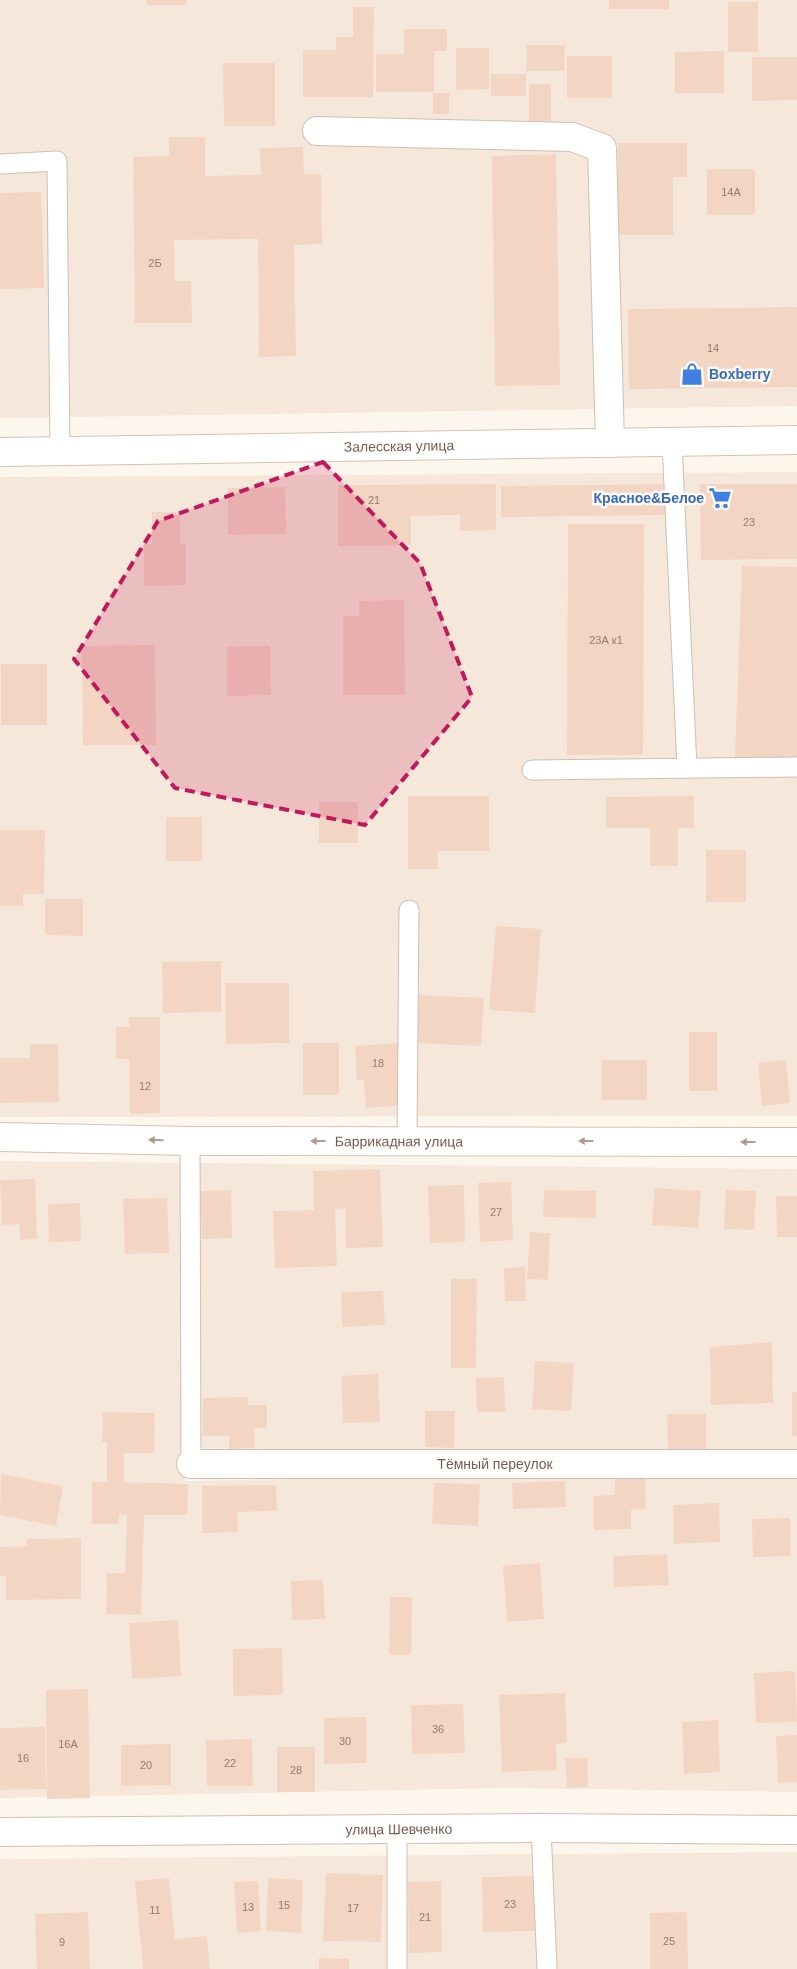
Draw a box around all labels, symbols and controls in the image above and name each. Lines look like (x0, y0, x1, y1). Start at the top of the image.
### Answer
house number: 14А (721, 186, 741, 198)
house number: 2Б (148, 257, 162, 269)
house number: 14 (707, 342, 719, 354)
shop icon: Boxberry (679, 361, 705, 387)
place label: Boxberry (709, 366, 771, 382)
street label: Залесская улица (344, 437, 455, 455)
supermarket icon: Красное&Белое (707, 485, 733, 511)
place label: Красное&Белое (594, 490, 704, 506)
house number: 21 (368, 494, 380, 506)
house number: 23 (743, 516, 755, 528)
house number: 23А к1 (589, 634, 623, 646)
house number: 18 (372, 1057, 384, 1069)
house number: 12 (139, 1080, 151, 1092)
street label: Баррикадная улица (335, 1133, 463, 1149)
one-way arrow (148, 1136, 164, 1144)
one-way arrow (310, 1137, 326, 1145)
one-way arrow (578, 1137, 594, 1145)
one-way arrow (740, 1138, 756, 1146)
house number: 27 (490, 1206, 502, 1218)
street label: Тёмный переулок (437, 1456, 554, 1472)
house number: 36 (432, 1723, 444, 1735)
house number: 30 (339, 1735, 351, 1747)
house number: 16А (58, 1738, 78, 1750)
house number: 16 (17, 1752, 29, 1764)
house number: 22 (224, 1757, 236, 1769)
house number: 20 (140, 1759, 152, 1771)
house number: 28 (290, 1764, 302, 1776)
street label: улица Шевченко (346, 1821, 453, 1837)
house number: 23 (504, 1898, 516, 1910)
house number: 15 (278, 1899, 290, 1911)
house number: 13 (242, 1901, 254, 1913)
house number: 17 (347, 1902, 359, 1914)
house number: 11 (149, 1904, 161, 1916)
house number: 21 (419, 1911, 431, 1923)
house number: 25 (663, 1935, 675, 1947)
house number: 9 (59, 1936, 65, 1948)

